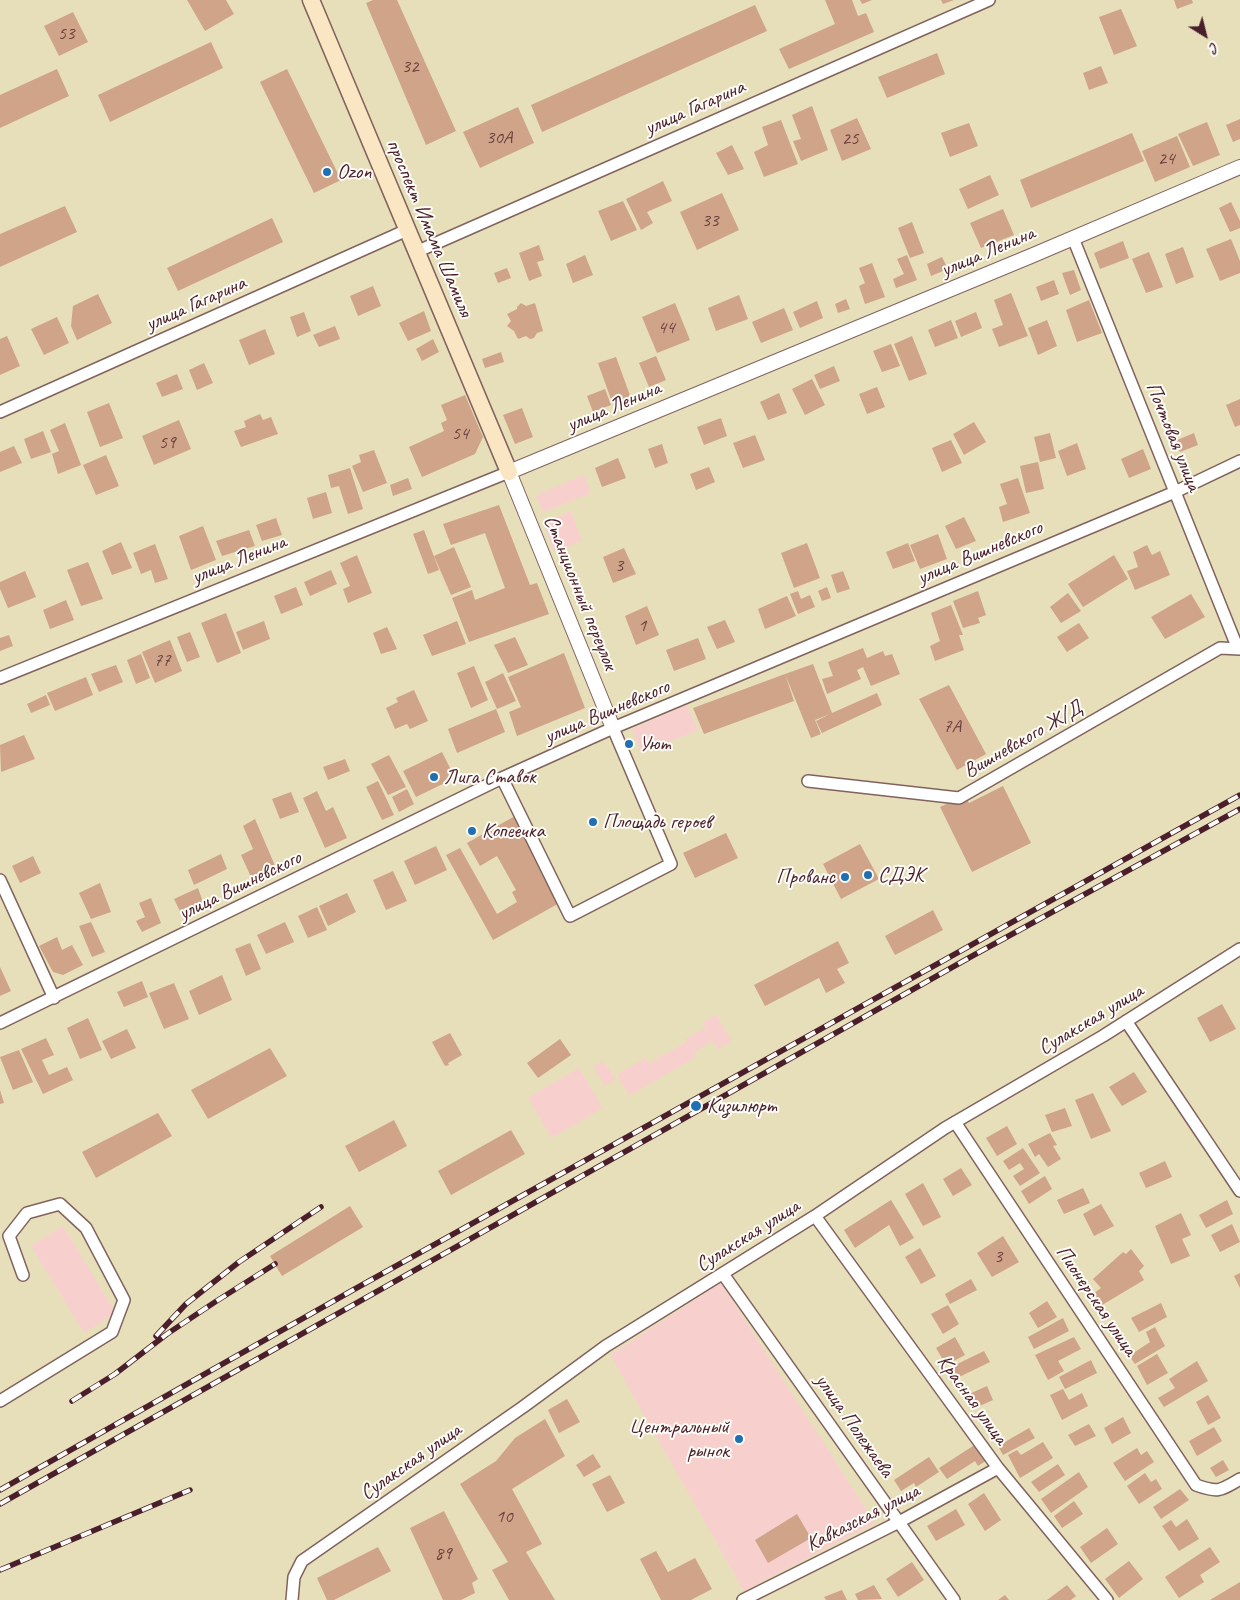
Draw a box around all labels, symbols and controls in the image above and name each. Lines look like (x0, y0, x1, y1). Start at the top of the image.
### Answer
north arrow (1180, 10, 1230, 60)
house number: 53 (57, 23, 75, 45)
text: С (1206, 39, 1222, 56)
house number: 32 (401, 56, 419, 78)
street label: улица Гагарина (641, 75, 749, 141)
house number: 30А (486, 127, 512, 149)
house number: 25 (841, 128, 859, 150)
street label: проспект Имама Шамиля (380, 135, 478, 321)
house number: 24 (1157, 148, 1175, 170)
place label: Ozon (337, 159, 372, 185)
marker: Ozon (321, 166, 333, 178)
house number: 33 (701, 210, 719, 232)
street label: улица Ленина (937, 221, 1039, 283)
street label: улица Гагарина (142, 271, 250, 337)
house number: 44 (657, 317, 675, 339)
street label: улица Ленина (563, 376, 665, 438)
street label: Почтовая улица (1140, 379, 1206, 495)
house number: 54 (451, 423, 469, 445)
house number: 59 (158, 432, 176, 454)
street label: Станционный переулок (538, 512, 622, 674)
street label: улица Вишневского (914, 515, 1046, 591)
street label: улица Ленина (188, 530, 290, 590)
house number: 3 (615, 555, 623, 577)
house number: 1 (638, 615, 646, 637)
house number: 77 (153, 650, 171, 672)
street label: улица Вишневского (541, 674, 673, 750)
street label: Вишневского Ж/Д (959, 696, 1087, 784)
house number: 7А (943, 716, 961, 738)
place label: Уют (639, 731, 670, 757)
marker: Уют (623, 738, 635, 750)
place label: Лига Ставок (444, 764, 536, 790)
marker: Лига Ставок (428, 771, 440, 783)
place label: Площадь героев (603, 809, 711, 835)
marker: Площадь героев (587, 816, 599, 828)
place label: Копеечка (482, 818, 545, 844)
marker: Копеечка (466, 825, 478, 837)
street label: улица Вишневского (175, 845, 305, 927)
place label: СДЭК (878, 862, 924, 888)
place label: Прованс (776, 864, 835, 890)
marker: СДЭК (862, 869, 874, 881)
marker: Прованс (839, 871, 851, 883)
street label: Сулакская улица (1034, 979, 1148, 1061)
place label: Кизилюрт (707, 1093, 776, 1119)
marker: Кизилюрт (689, 1099, 703, 1113)
street label: Сулакская улица (691, 1194, 805, 1278)
street label: Пионерская улица (1050, 1241, 1142, 1361)
house number: 3 (994, 1246, 1002, 1268)
street label: Красная улица (931, 1350, 1013, 1450)
street label: улица Полежаева (809, 1369, 899, 1483)
place label: Центральный рынок (629, 1414, 729, 1464)
street label: Сулакская улица (356, 1418, 466, 1506)
marker: Центральный рынок (733, 1433, 745, 1445)
street label: Кавказская улица (802, 1479, 924, 1557)
house number: 10 (495, 1506, 513, 1528)
house number: 89 (434, 1543, 452, 1565)

